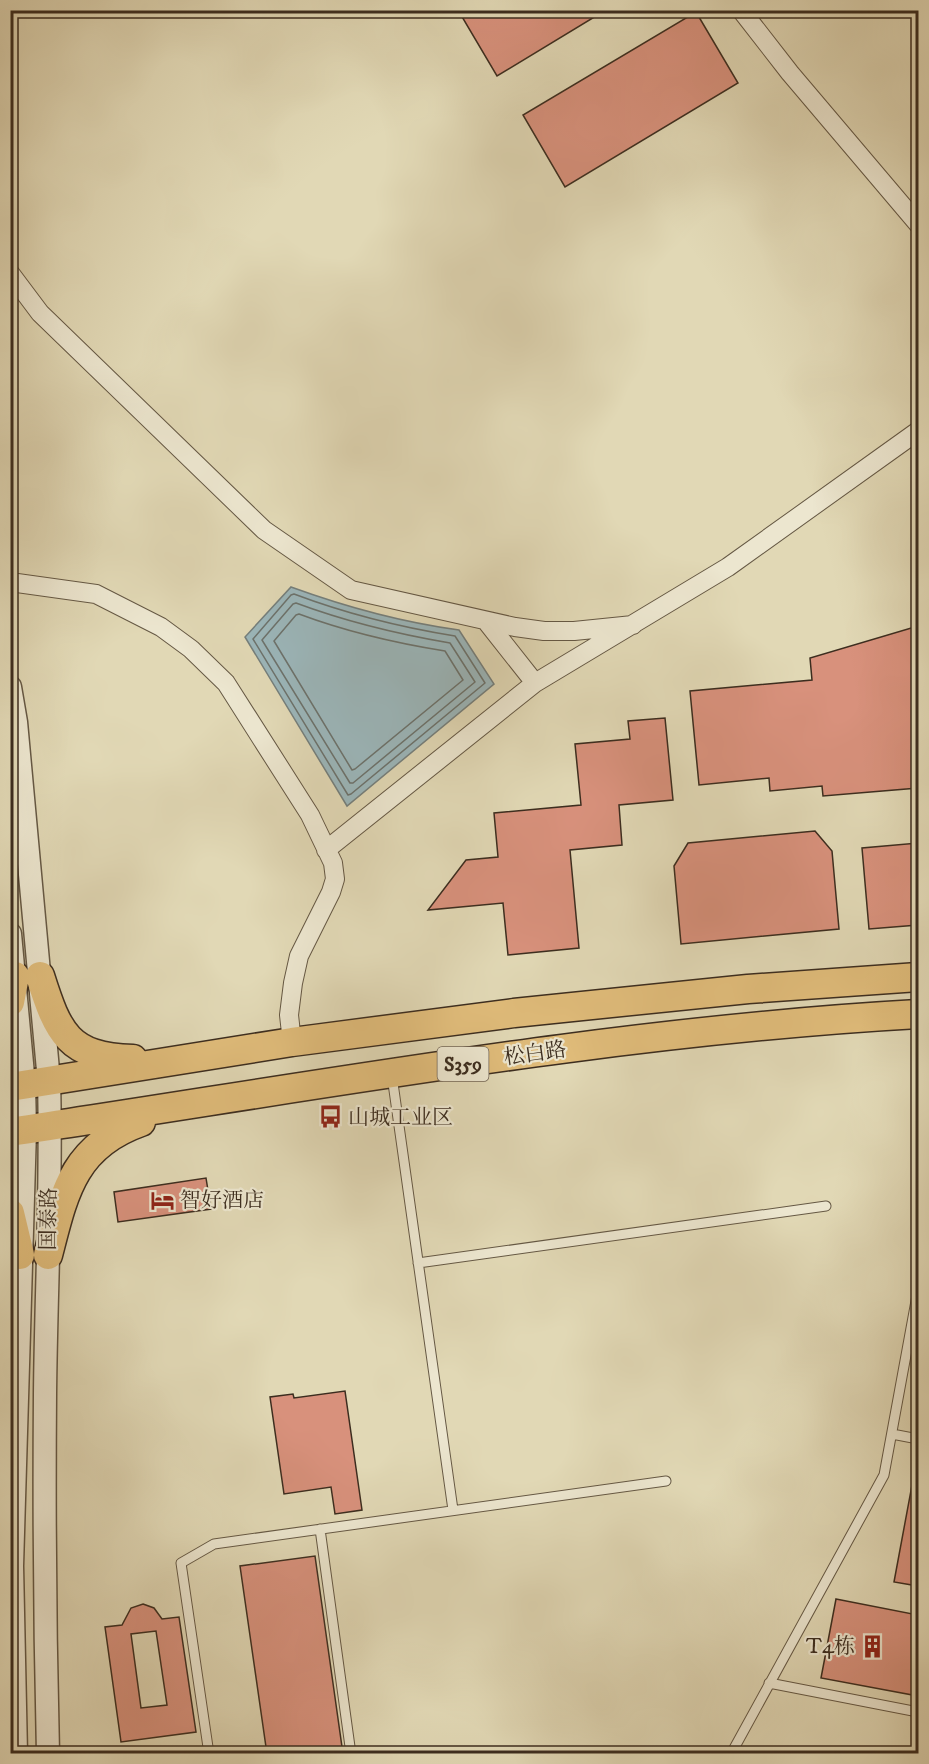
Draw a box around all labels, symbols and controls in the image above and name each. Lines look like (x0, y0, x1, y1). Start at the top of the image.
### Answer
street label: 松白路 (502, 1037, 568, 1071)
road number: S359 (438, 1047, 488, 1081)
bus stop icon: 山城工业区 (317, 1104, 343, 1130)
place label: 山城工业区 (348, 1105, 453, 1131)
street label: 国泰路 (35, 1187, 63, 1251)
hotel icon: 智好酒店 (149, 1187, 175, 1213)
place label: 智好酒店 (180, 1188, 264, 1214)
building icon: T4栋 (860, 1633, 886, 1659)
place label: T4栋 (806, 1634, 855, 1660)

